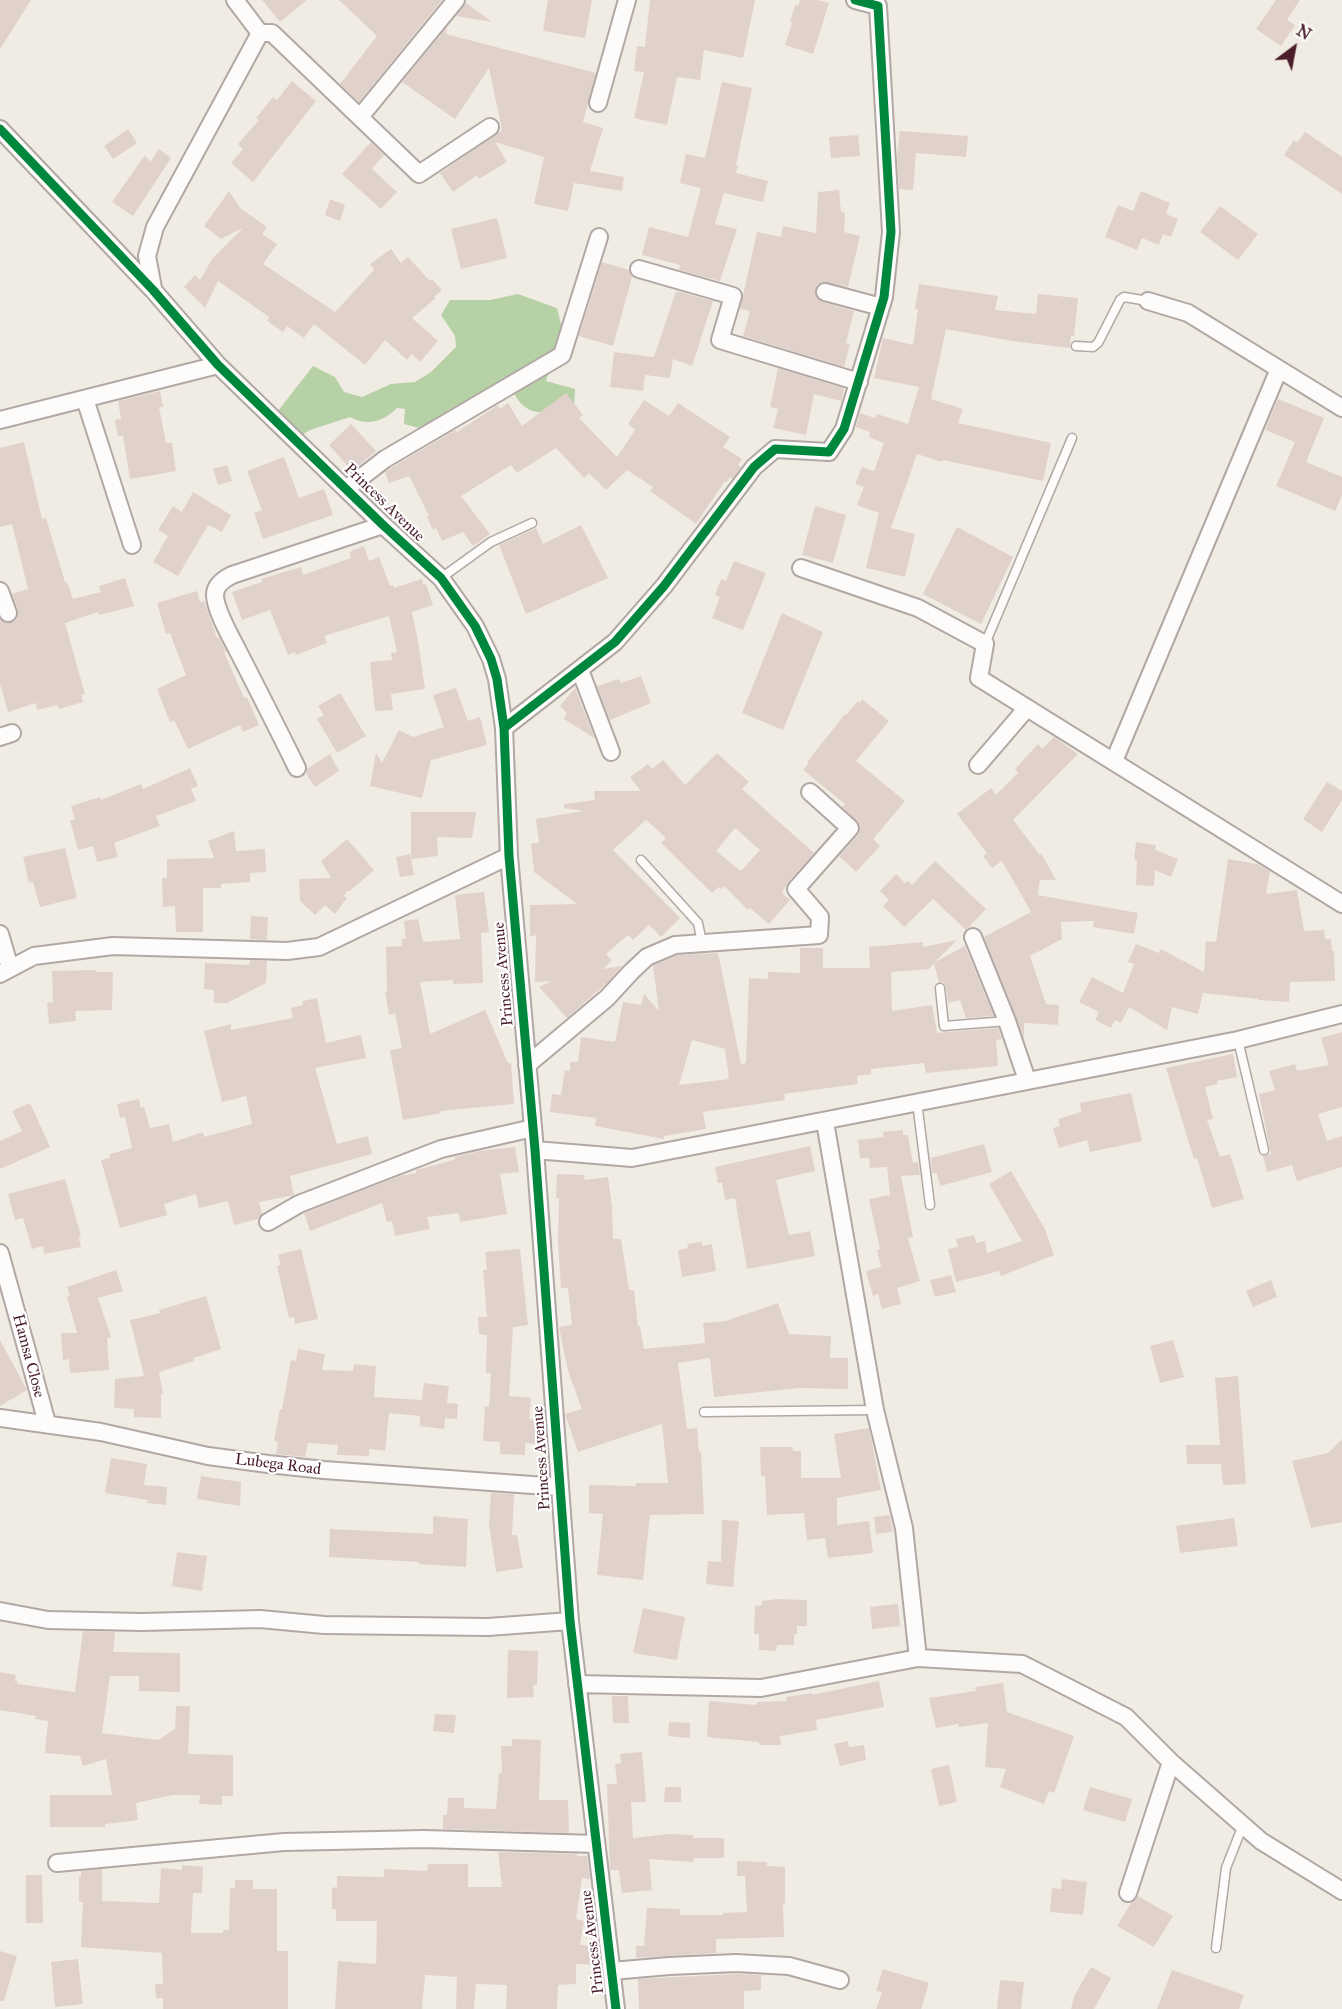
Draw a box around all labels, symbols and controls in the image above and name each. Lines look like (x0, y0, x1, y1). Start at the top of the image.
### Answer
north arrow (1264, 18, 1324, 78)
text: N (1293, 21, 1315, 44)
street label: Princess Avenue (340, 460, 428, 546)
street label: Princess Avenue (490, 921, 518, 1027)
street label: Hamsa Close (8, 1312, 48, 1400)
street label: Princess Avenue (529, 1405, 555, 1511)
street label: Lubega Road (234, 1450, 322, 1480)
street label: Princess Avenue (577, 1889, 609, 1995)

